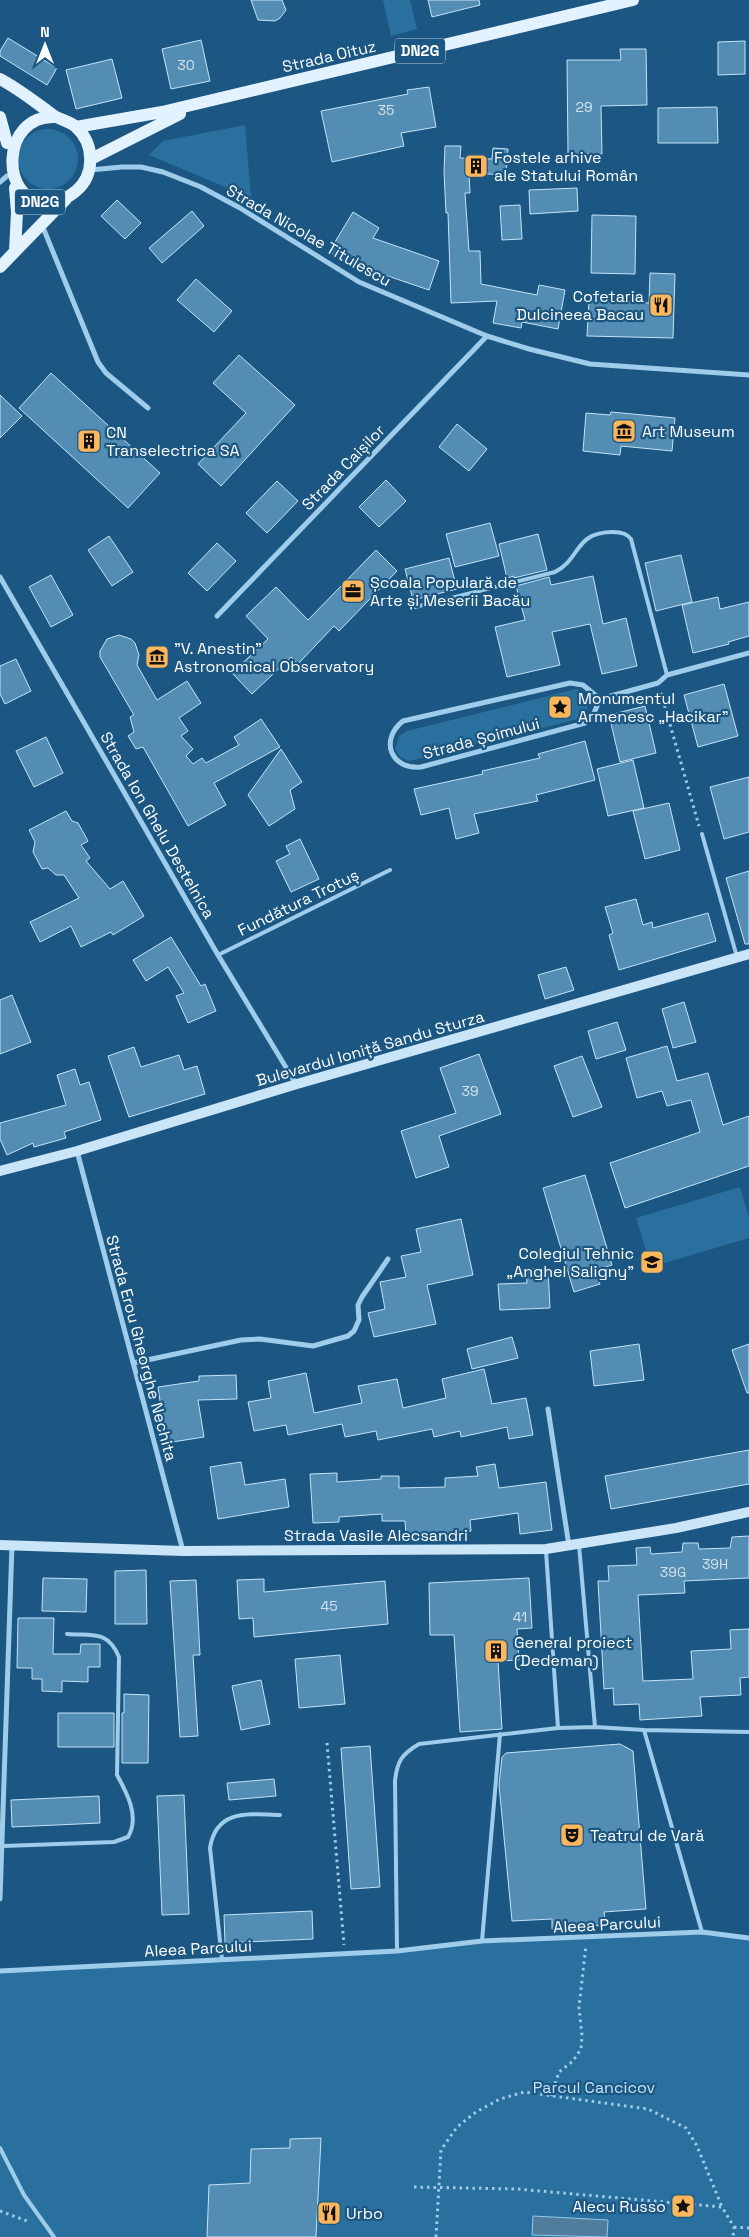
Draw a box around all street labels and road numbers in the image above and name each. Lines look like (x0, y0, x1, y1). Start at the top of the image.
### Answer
street label: Strada Oituz (280, 35, 378, 77)
road number: DN2G (395, 38, 445, 64)
street label: Strada Nicolae Titulescu (222, 180, 395, 291)
road number: DN2G (15, 190, 65, 214)
street label: Strada Caișilor (297, 420, 390, 515)
street label: Strada Șoimului (420, 713, 542, 764)
street label: Strada Ion Ghelu Destelnica (95, 728, 220, 922)
street label: Fundătura Trotuș (234, 864, 362, 941)
street label: Bulevardul Ioniță Sandu Sturza (254, 1006, 487, 1091)
street label: Strada Erou Gheorghe Nechita (101, 1233, 182, 1463)
street label: Strada Vasile Alecsandri (284, 1525, 468, 1546)
street label: Aleea Parcului (553, 1911, 661, 1938)
street label: Aleea Parcului (144, 1935, 252, 1962)

